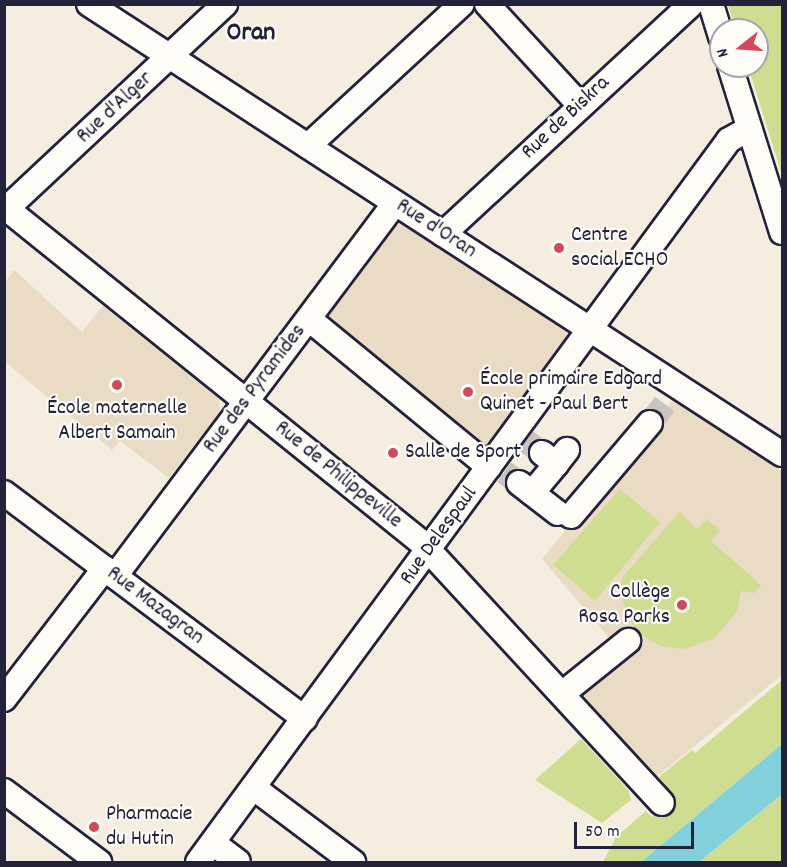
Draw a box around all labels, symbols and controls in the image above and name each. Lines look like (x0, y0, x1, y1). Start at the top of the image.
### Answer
district label: Oran (227, 18, 275, 50)
north arrow (709, 18, 769, 78)
text: N (711, 46, 735, 60)
street label: Rue d'Alger (72, 66, 158, 150)
street label: Rue de Biskra (516, 70, 616, 166)
street label: Rue d'Oran (391, 193, 481, 265)
place label: Centre social ECHO (571, 222, 668, 274)
marker: Centre social ECHO (552, 241, 566, 255)
street label: Rue des Pyramides (198, 319, 312, 459)
place label: École primaire Edgard Quinet - Paul Bert (480, 366, 662, 418)
marker: École maternelle Albert Samain (110, 378, 124, 392)
marker: École primaire Edgard Quinet - Paul Bert (461, 385, 475, 399)
place label: École maternelle Albert Samain (47, 395, 187, 446)
street label: Rue de Philippeville (269, 415, 407, 535)
place label: Salle de Sport (405, 440, 521, 466)
marker: Salle de Sport (386, 446, 400, 460)
street label: Rue Delespaul (394, 482, 484, 590)
street label: Rue Mazagran (101, 561, 209, 651)
place label: Collège Rosa Parks (578, 579, 670, 630)
marker: Collège Rosa Parks (675, 598, 689, 612)
place label: Pharmacie du Hutin (106, 801, 193, 852)
scale bar (577, 810, 697, 848)
marker: Pharmacie du Hutin (87, 820, 101, 834)
text: 50 m (585, 820, 620, 845)

